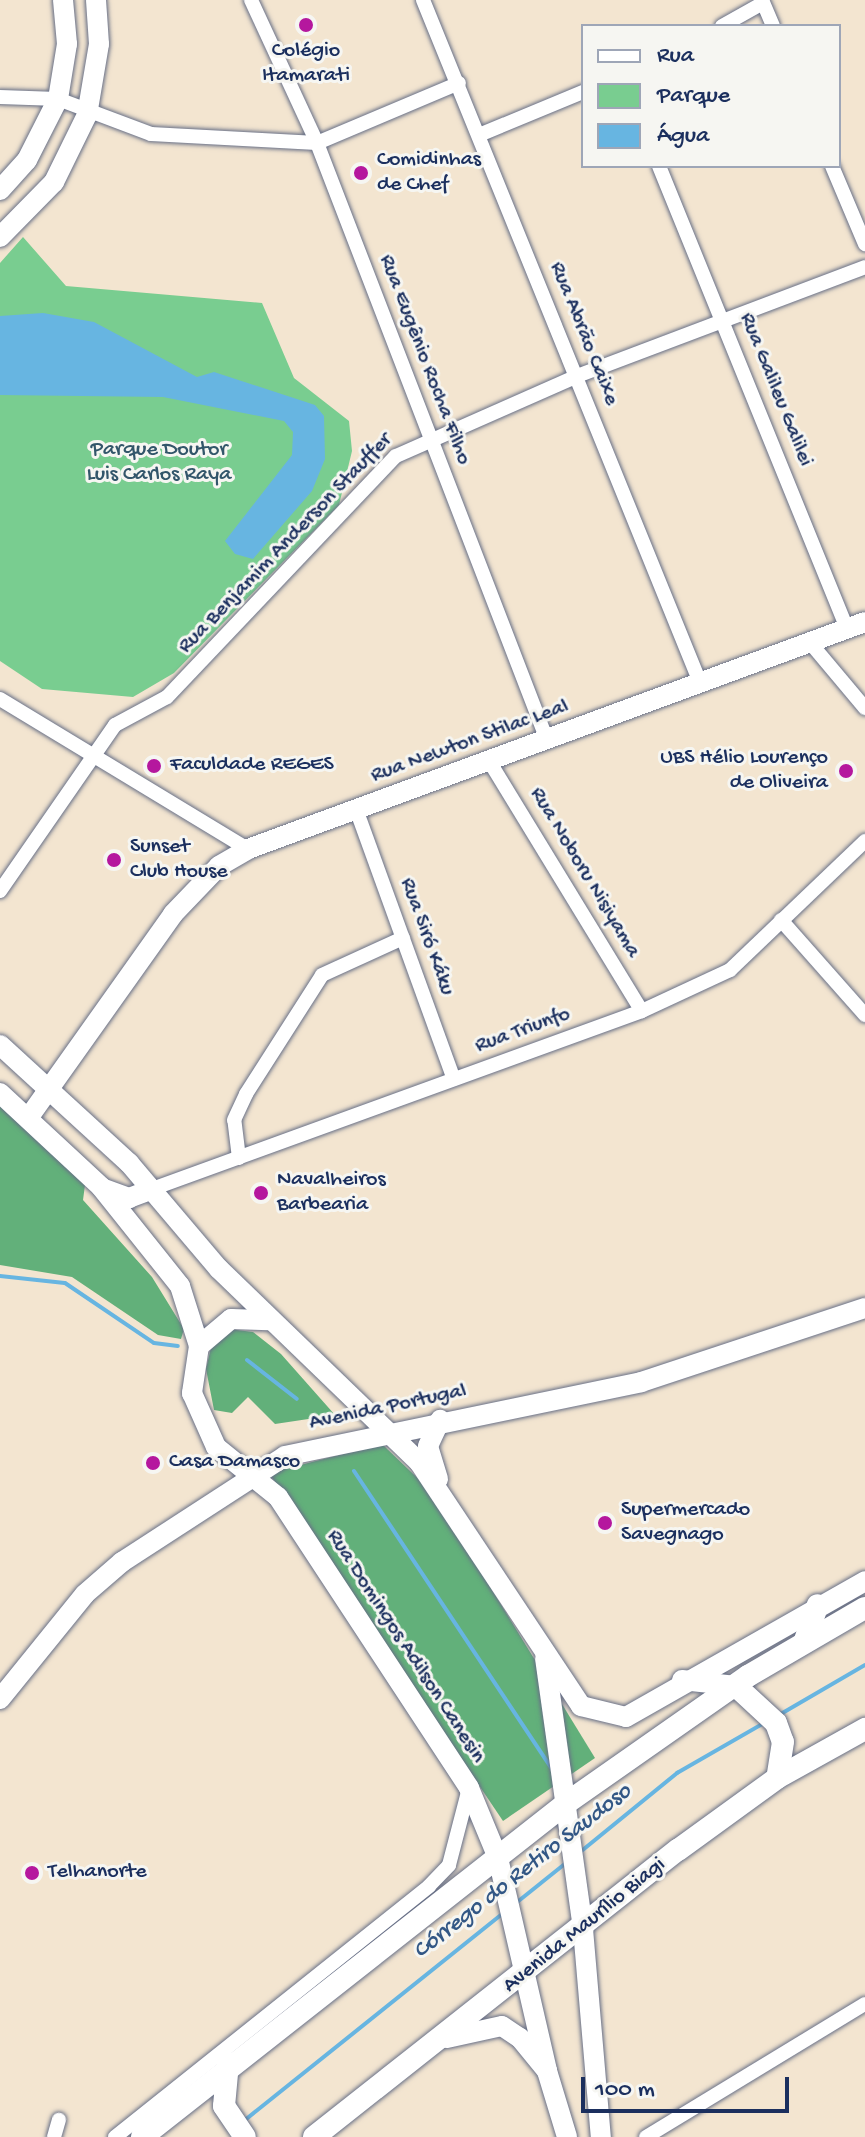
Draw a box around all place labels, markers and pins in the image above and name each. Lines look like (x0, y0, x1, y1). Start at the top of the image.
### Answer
marker: Colégio Itamarati (297, 16, 315, 34)
place label: Colégio Itamarati (262, 38, 350, 90)
place label: Comidinhas de Chef (377, 147, 481, 198)
marker: Comidinhas de Chef (352, 164, 370, 182)
place label: UBS Hélio Lourenço de Oliveira (660, 745, 828, 796)
place label: Faculdade REGES (170, 753, 334, 779)
marker: Faculdade REGES (145, 757, 163, 775)
marker: UBS Hélio Lourenço de Oliveira (835, 760, 857, 782)
place label: Sunset Club House (130, 834, 228, 886)
marker: Sunset Club House (105, 851, 123, 869)
place label: Navalheiros Barbearia (277, 1167, 386, 1218)
marker: Navalheiros Barbearia (252, 1184, 270, 1202)
place label: Casa Damasco (169, 1450, 300, 1476)
marker: Casa Damasco (144, 1454, 162, 1472)
place label: Supermercado Savegnago (621, 1497, 750, 1548)
marker: Supermercado Savegnago (596, 1514, 614, 1532)
place label: Telhanorte (48, 1860, 147, 1886)
marker: Telhanorte (23, 1864, 41, 1882)

